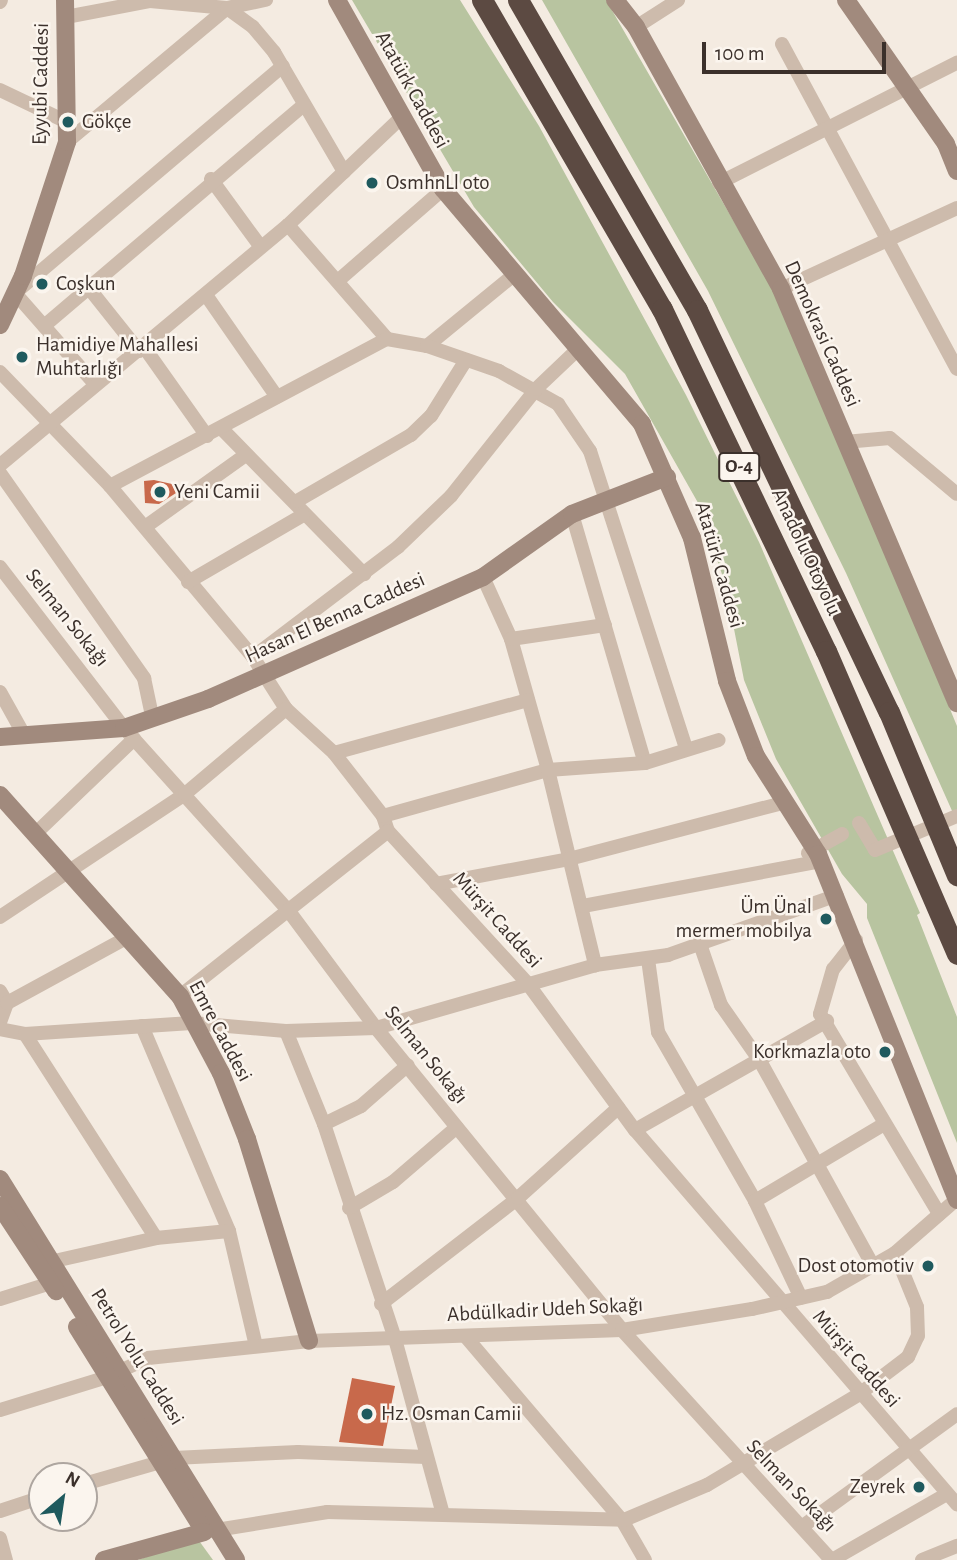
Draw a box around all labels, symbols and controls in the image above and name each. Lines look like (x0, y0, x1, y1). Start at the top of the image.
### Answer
street label: Eyyubi Caddesi (27, 23, 55, 145)
street label: Atatürk Caddesi (369, 27, 455, 153)
scale bar (705, 28, 889, 72)
text: 100 m (715, 43, 765, 64)
place label: Gökçe (82, 109, 131, 135)
marker: Gökçe (60, 114, 76, 130)
place label: OsmhnLl oto (386, 170, 489, 196)
marker: OsmhnLl oto (364, 175, 380, 191)
street label: Demokrasi Caddesi (778, 257, 866, 411)
place label: Coşkun (56, 271, 115, 297)
marker: Coşkun (34, 276, 50, 292)
place label: Hamidiye Mahallesi Muhtarlığı (36, 332, 199, 382)
marker: Hamidiye Mahallesi Muhtarlığı (14, 349, 30, 365)
road number: O-4 (718, 452, 760, 482)
place label: Yeni Camii (174, 479, 260, 505)
marker: Yeni Camii (152, 484, 168, 500)
street label: Anadolu Otoyolu (765, 484, 847, 620)
street label: Atatürk Caddesi (689, 499, 749, 631)
street label: Selman Sokağı (20, 564, 114, 672)
street label: Hasan El Benna Caddesi (241, 567, 429, 669)
street label: Mürşit Caddesi (447, 866, 547, 974)
place label: Üm Ünal mermer mobilya (676, 894, 812, 944)
marker: Üm Ünal mermer mobilya (818, 911, 834, 927)
street label: Emre Caddesi (183, 976, 257, 1086)
street label: Selman Sokağı (379, 1001, 473, 1109)
place label: Korkmazla oto (753, 1039, 871, 1065)
marker: Korkmazla oto (877, 1044, 893, 1060)
place label: Dost otomotiv (798, 1253, 914, 1279)
marker: Dost otomotiv (920, 1258, 936, 1274)
street label: Petrol Yolu Caddesi (85, 1284, 189, 1430)
street label: Abdülkadir Udeh Sokağı (446, 1292, 644, 1328)
street label: Mürşit Caddesi (807, 1305, 905, 1413)
place label: Hz. Osman Camii (381, 1401, 521, 1427)
marker: Hz. Osman Camii (359, 1406, 375, 1422)
street label: Selman Sokağı (741, 1434, 841, 1538)
north arrow (28, 1462, 98, 1532)
text: N (62, 1468, 83, 1491)
place label: Zeyrek (850, 1474, 905, 1500)
marker: Zeyrek (911, 1479, 927, 1495)

